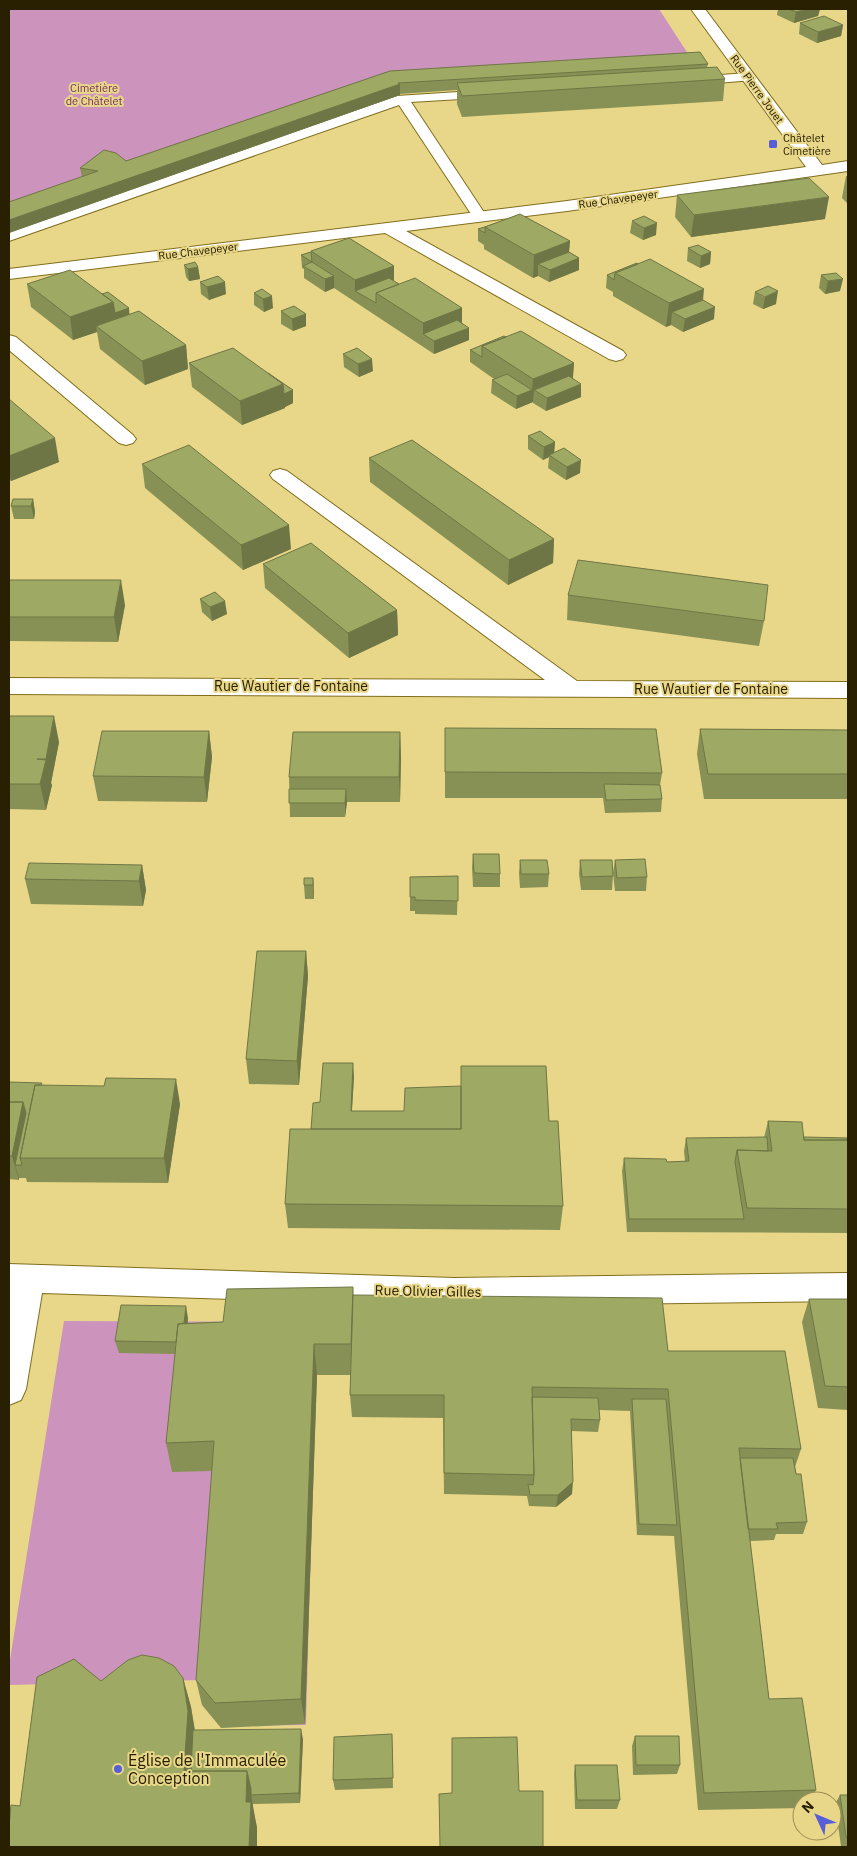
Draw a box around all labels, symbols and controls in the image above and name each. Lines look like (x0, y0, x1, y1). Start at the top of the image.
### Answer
street label: Rue Pierre Jouet (727, 52, 787, 126)
park label: Cimetière de Châtelet (66, 81, 122, 108)
place label: Châtelet Cimetière (783, 131, 831, 158)
marker: Châtelet Cimetière (767, 138, 779, 150)
street label: Rue Chavepeyer (577, 186, 659, 212)
street label: Rue Chavepeyer (157, 239, 239, 263)
street label: Rue Wautier de Fontaine (214, 677, 368, 695)
street label: Rue Wautier de Fontaine (634, 680, 788, 698)
street label: Rue Olivier Gilles (374, 1281, 482, 1301)
place label: Église de l'Immaculée Conception (128, 1749, 287, 1788)
marker: Église de l'Immaculée Conception (112, 1763, 124, 1775)
north arrow (792, 1791, 842, 1841)
text: N (798, 1797, 818, 1817)

